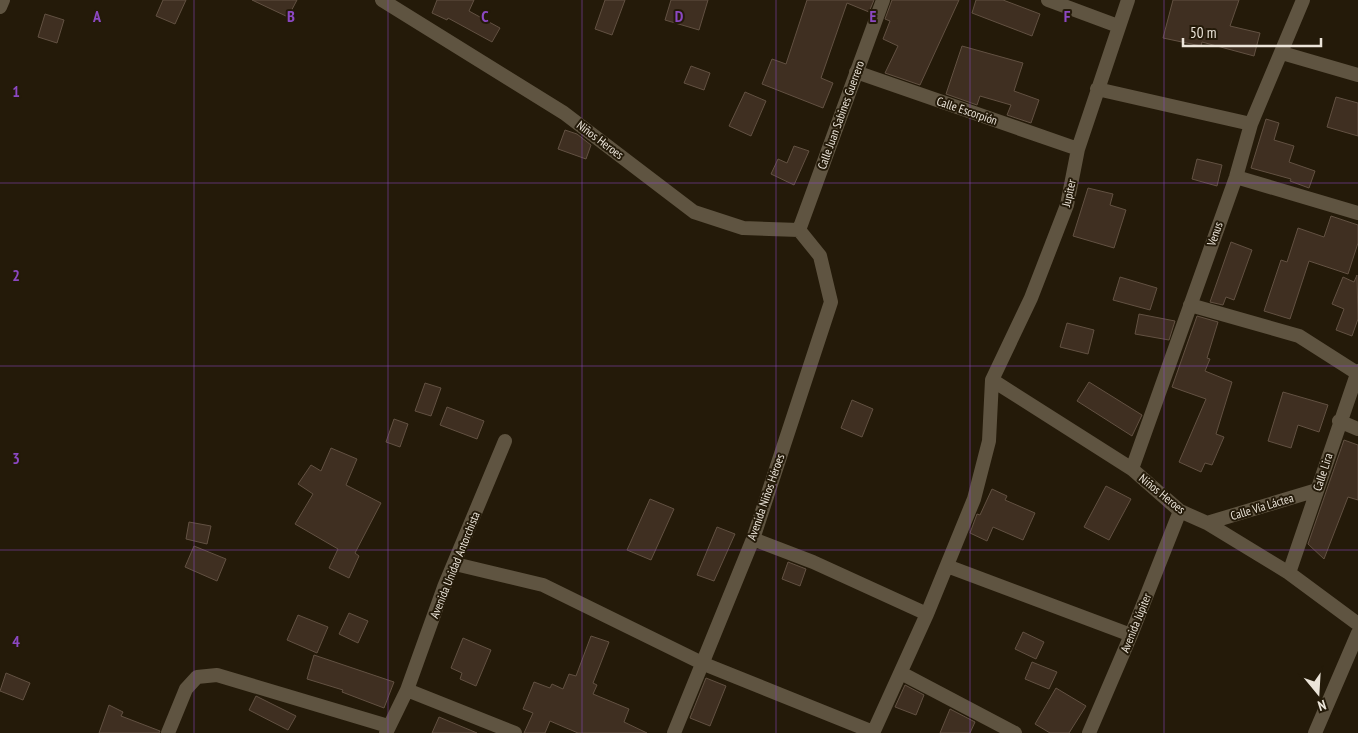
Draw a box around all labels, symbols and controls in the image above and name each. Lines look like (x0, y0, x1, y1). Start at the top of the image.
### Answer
text: A (92, 6, 102, 26)
text: B (287, 6, 295, 26)
text: C (481, 6, 489, 26)
text: D (675, 6, 684, 26)
text: E (870, 6, 877, 26)
text: F (1064, 6, 1071, 26)
scale bar (1183, 15, 1320, 47)
text: 50 m (1190, 23, 1216, 42)
street label: Calle Juan Sabines Guerrero (814, 58, 867, 171)
text: 1 (12, 81, 20, 101)
street label: Calle Escorpión (935, 93, 1000, 128)
street label: Niños Heroes (574, 117, 627, 162)
street label: Jupiter (1058, 177, 1079, 209)
street label: Venus (1203, 220, 1226, 249)
text: 2 (12, 265, 20, 285)
text: 3 (12, 448, 20, 468)
street label: Calle Lira (1309, 451, 1336, 493)
street label: Avenida Niños Héroes (744, 452, 787, 542)
street label: Niños Heroes (1136, 470, 1188, 517)
street label: Calle Vía Láctea (1229, 490, 1295, 523)
street label: Avenida Unidad Antorchista (426, 509, 483, 620)
street label: Avenida Júpiter (1117, 590, 1155, 655)
text: 4 (12, 631, 20, 651)
north arrow (1293, 668, 1343, 718)
text: N (1316, 696, 1328, 715)

